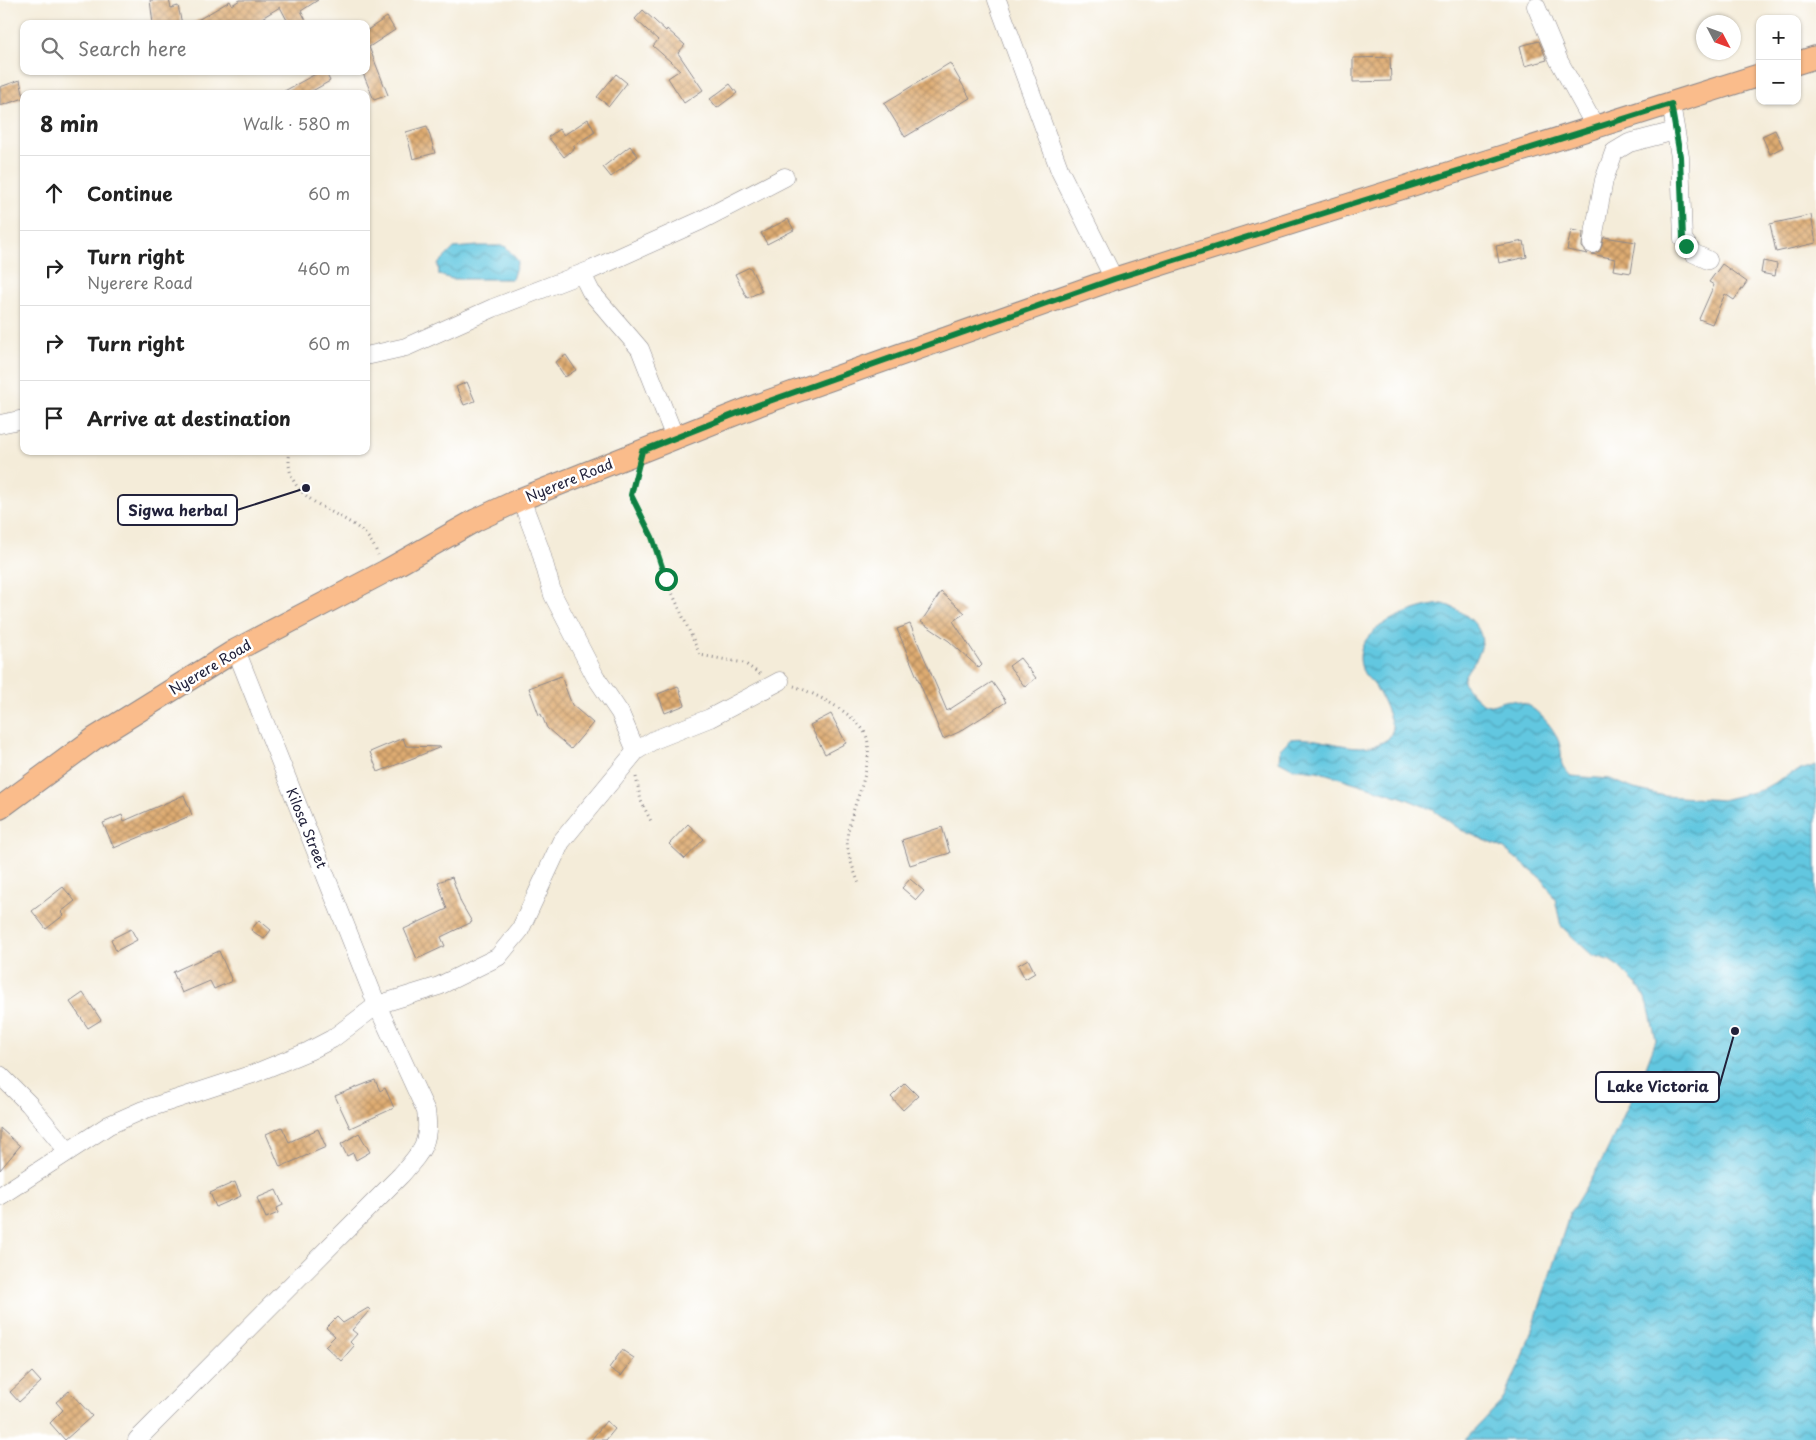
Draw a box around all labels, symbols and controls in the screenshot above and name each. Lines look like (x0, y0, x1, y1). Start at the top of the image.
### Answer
north arrow (1696, 15, 1741, 60)
map controls (1756, 15, 1801, 105)
button: + (1756, 15, 1801, 60)
search box (20, 20, 370, 75)
icon: search (38, 34, 66, 62)
text: Search here (78, 34, 187, 62)
button: − (1756, 60, 1801, 105)
text: 8 min (40, 107, 99, 139)
text: Walk · 580 m (243, 111, 350, 135)
icon: ahead (40, 179, 68, 207)
text: Continue (87, 179, 173, 207)
text: 60 m (308, 181, 350, 205)
route end (1675, 235, 1698, 258)
text: Turn right (87, 242, 185, 270)
icon: right (40, 254, 68, 282)
text: 460 m (298, 256, 350, 280)
text: Nyerere Road (87, 270, 193, 294)
icon: right (40, 329, 68, 357)
text: Turn right (87, 329, 185, 357)
text: 60 m (308, 331, 350, 355)
icon: arrive (40, 404, 68, 432)
text: Arrive at destination (87, 404, 291, 432)
street label: Nyerere Road (522, 453, 616, 507)
callout: Sigwa herbal (118, 495, 237, 525)
text: Sigwa herbal (128, 498, 228, 521)
route start (655, 568, 678, 591)
street label: Nyerere Road (165, 634, 255, 700)
street label: Kilosa Street (281, 785, 333, 872)
callout: Lake Victoria (1596, 1072, 1719, 1102)
text: Lake Victoria (1607, 1074, 1710, 1097)

